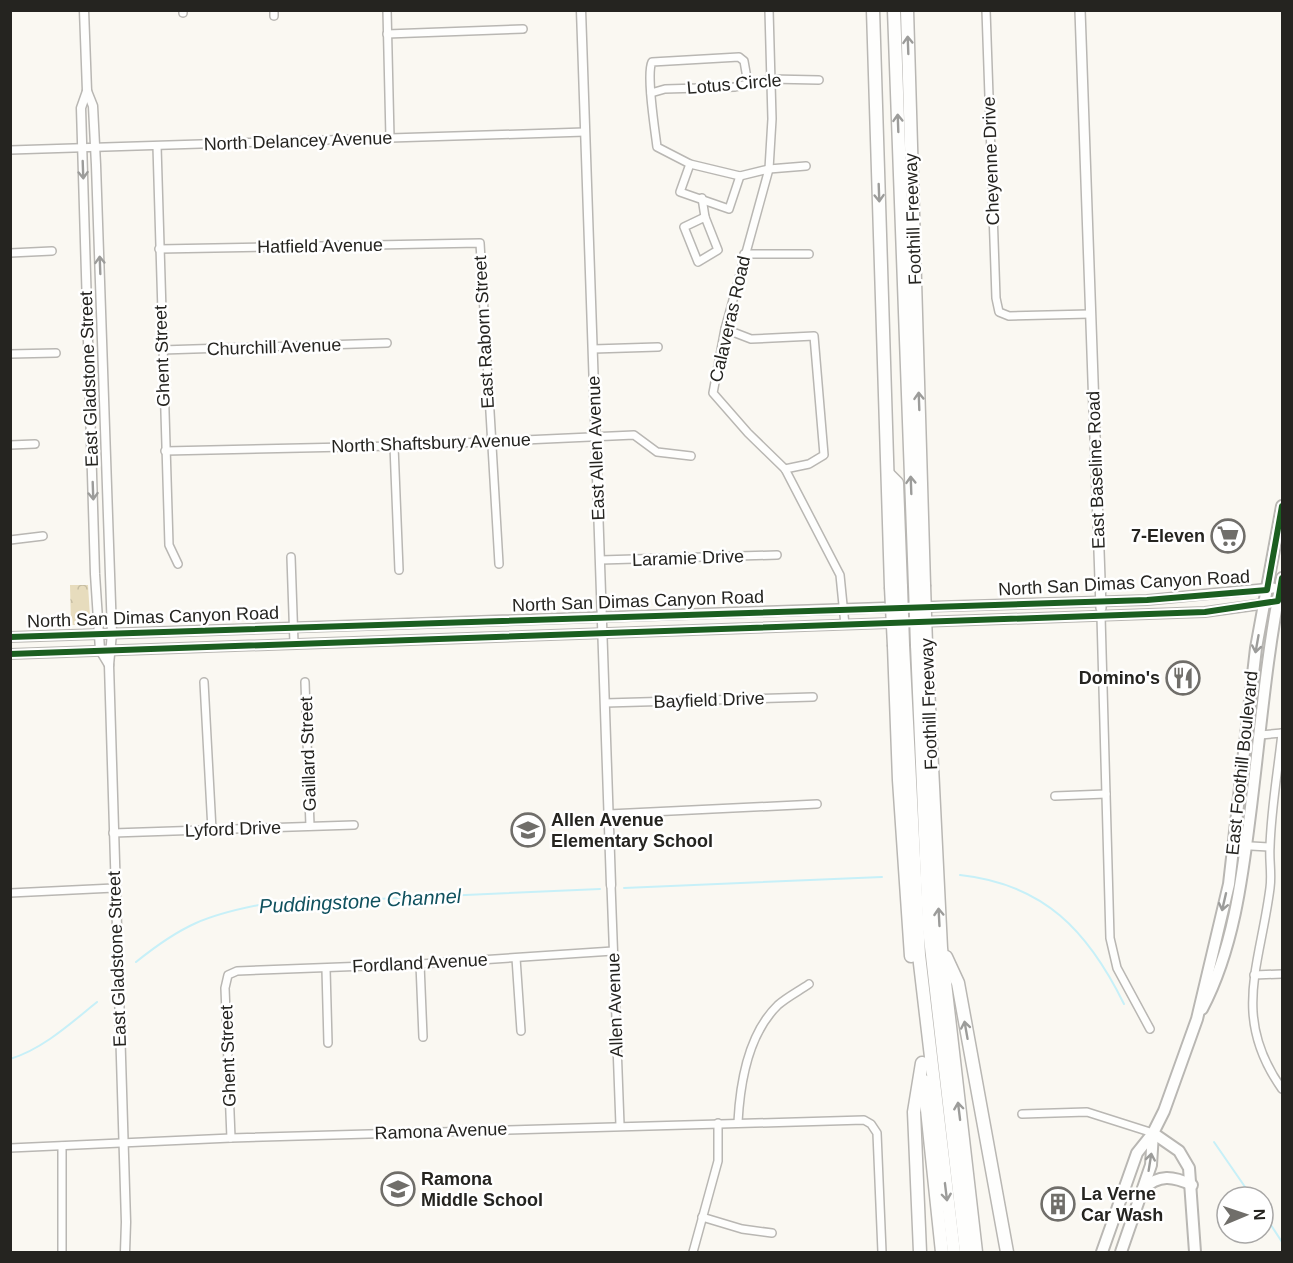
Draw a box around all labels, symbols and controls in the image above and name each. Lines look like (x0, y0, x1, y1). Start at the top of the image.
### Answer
one-way arrow (902, 35, 913, 55)
street label: Lotus Circle (686, 70, 782, 98)
street label: Cheyenne Drive (979, 96, 1003, 226)
one-way arrow (892, 113, 903, 133)
street label: North Delancey Avenue (203, 128, 393, 154)
street label: Foothill Freeway (901, 153, 925, 285)
one-way arrow (77, 159, 89, 179)
one-way arrow (873, 183, 885, 203)
street label: Hatfield Avenue (257, 235, 383, 257)
street label: Calaveras Road (706, 254, 754, 384)
one-way arrow (94, 255, 105, 275)
street label: East Raborn Street (470, 255, 498, 409)
street label: East Gladstone Street (76, 291, 102, 467)
street label: Ghent Street (150, 305, 174, 407)
street label: Churchill Avenue (206, 335, 342, 359)
street label: East Allen Avenue (583, 375, 609, 521)
one-way arrow (913, 391, 924, 411)
street label: East Baseline Road (1083, 391, 1109, 549)
street label: North Shaftsbury Avenue (331, 430, 531, 456)
one-way arrow (905, 476, 916, 496)
one-way arrow (87, 480, 99, 500)
supermarket icon: 7-Eleven (1210, 518, 1246, 554)
place label: 7-Eleven (1131, 526, 1205, 546)
street label: Laramie Drive (632, 546, 744, 570)
street label: North San Dimas Canyon Road (998, 566, 1250, 600)
street label: North San Dimas Canyon Road (512, 587, 764, 615)
street label: North San Dimas Canyon Road (27, 603, 279, 631)
one-way arrow (1251, 634, 1262, 653)
street label: Foothill Freeway (917, 638, 941, 770)
restaurant icon: Domino's (1165, 660, 1201, 696)
place label: Domino's (1079, 668, 1160, 688)
street label: East Foothill Boulevard (1222, 670, 1262, 856)
street label: Bayfield Drive (653, 688, 765, 712)
street label: Gaillard Street (296, 696, 320, 812)
place label: Allen Avenue Elementary School (551, 810, 713, 851)
school or university icon: Allen Avenue Elementary School (510, 812, 546, 848)
street label: Lyford Drive (184, 817, 282, 841)
street label: East Gladstone Street (104, 871, 130, 1047)
water label: Puddingstone Channel (258, 885, 462, 917)
one-way arrow (1218, 893, 1230, 912)
one-way arrow (934, 908, 945, 928)
street label: Fordland Avenue (352, 949, 488, 977)
street label: Allen Avenue (603, 952, 627, 1058)
street label: Ghent Street (216, 1005, 240, 1107)
one-way arrow (960, 1020, 971, 1040)
one-way arrow (953, 1102, 964, 1121)
street label: Ramona Avenue (374, 1119, 508, 1143)
one-way arrow (1145, 1153, 1156, 1173)
place label: Ramona Middle School (421, 1169, 543, 1210)
school or university icon: Ramona Middle School (380, 1171, 416, 1207)
one-way arrow (941, 1182, 952, 1202)
place label: La Verne Car Wash (1081, 1184, 1163, 1225)
north arrow (1215, 1185, 1275, 1245)
building icon: La Verne Car Wash (1040, 1186, 1076, 1222)
text: N (1251, 1208, 1268, 1221)

